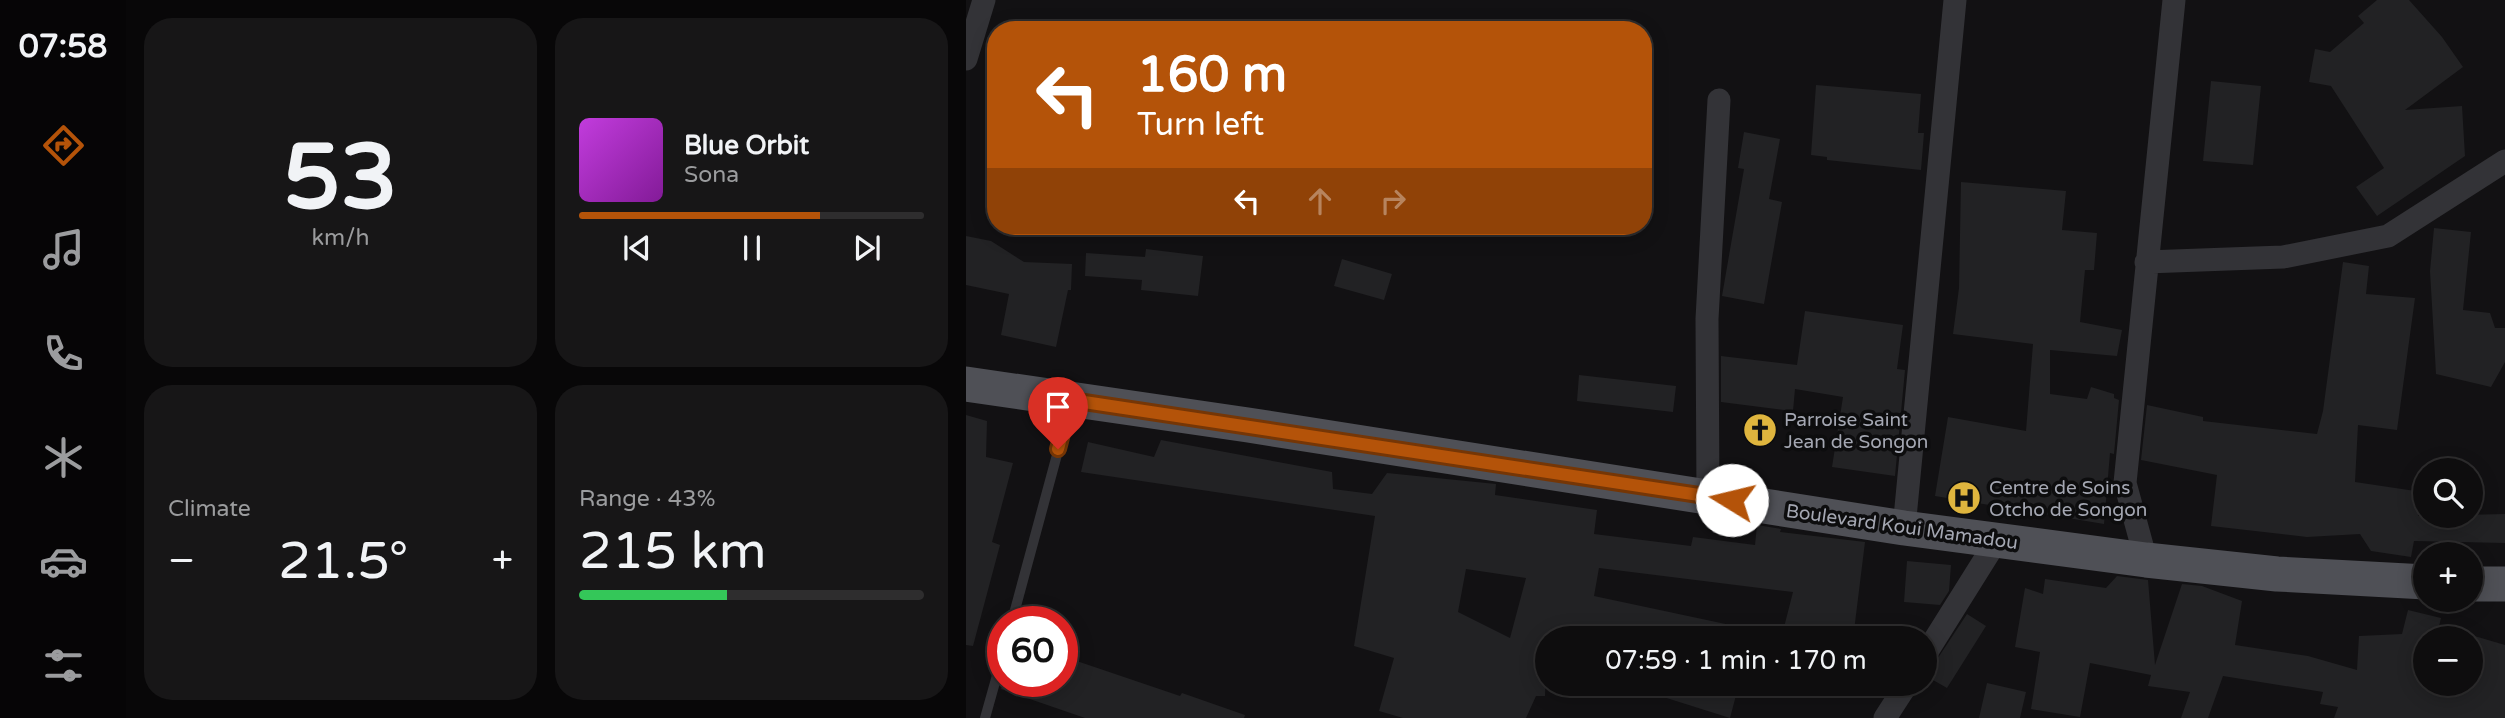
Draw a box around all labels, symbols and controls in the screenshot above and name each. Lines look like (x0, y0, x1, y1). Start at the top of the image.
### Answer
text: 07:58 (19, 28, 107, 66)
text: 160 m (1137, 46, 1287, 105)
icon: left (1022, 49, 1113, 140)
text: Turn left (1137, 106, 1264, 144)
icon: directions (39, 121, 88, 170)
text: 53 (283, 123, 398, 233)
text: Blue Orbit (684, 130, 809, 161)
text: Sona (684, 161, 739, 189)
icon: left (1228, 182, 1266, 220)
icon: ahead (1301, 182, 1339, 220)
icon: right (1374, 182, 1412, 220)
text: km/h (312, 224, 369, 252)
icon: music (39, 225, 88, 274)
icon: previous (618, 229, 656, 267)
icon: pause (733, 229, 771, 267)
icon: next (848, 229, 886, 267)
icon: phone (39, 329, 88, 378)
pin (1028, 377, 1088, 449)
icon: arrive (1039, 388, 1077, 426)
place label: Parroise Saint Jean de Songon (1784, 409, 1928, 453)
church icon: Parroise Saint Jean de Songon (1741, 411, 1779, 449)
icon: climate (39, 433, 88, 482)
map controls (2413, 458, 2483, 696)
button: search (2413, 458, 2483, 528)
position arrow (1695, 463, 1769, 537)
place label: Centre de Soins Otcho de Songon (1989, 477, 2147, 521)
hospital icon: Centre de Soins Otcho de Songon (1945, 479, 1983, 517)
text: Range · 43% (579, 485, 715, 513)
text: Climate (168, 495, 251, 523)
street label: Boulevard Koui Mamadou (1784, 500, 2019, 554)
text: 215 km (579, 520, 767, 583)
text: 21.5° (278, 530, 408, 593)
icon: car (39, 537, 88, 586)
text: − (168, 538, 195, 584)
text: + (492, 538, 513, 584)
button: + (2413, 542, 2483, 612)
speed limit sign: 60 (987, 606, 1078, 697)
button: − (2413, 626, 2483, 696)
icon: filters (39, 641, 88, 690)
text: 07:59 · 1 min · 170 m (1605, 645, 1867, 676)

